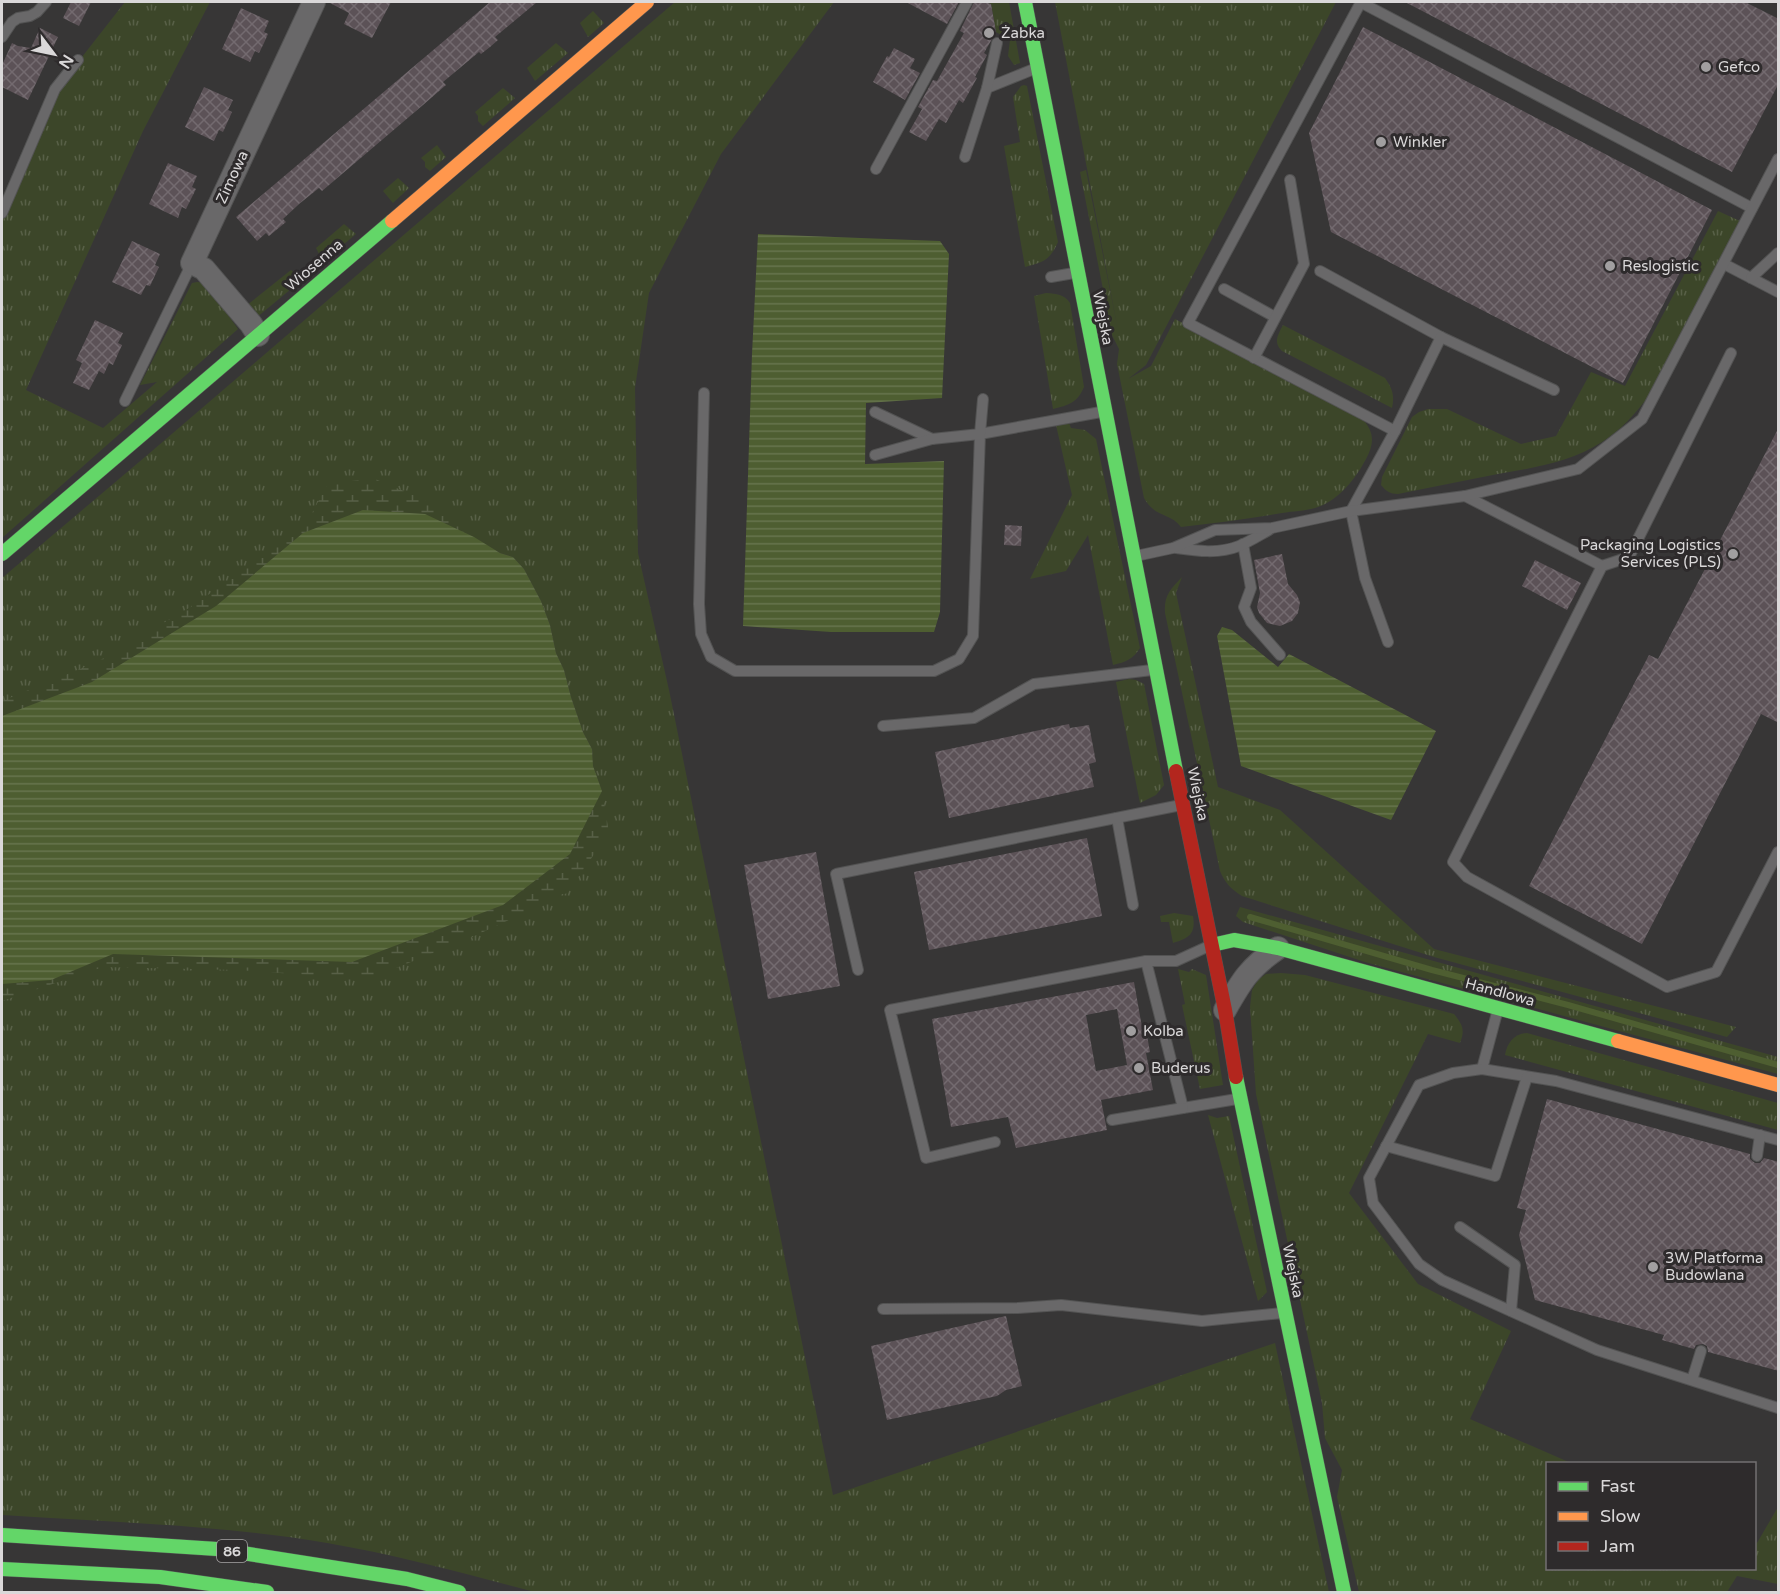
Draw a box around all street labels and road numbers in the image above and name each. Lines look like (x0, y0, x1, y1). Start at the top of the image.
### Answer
street label: Zimowa (212, 148, 252, 206)
street label: Wiosenna (282, 235, 346, 295)
street label: Wiejska (1089, 289, 1117, 347)
street label: Wiejska (1184, 765, 1212, 823)
street label: Handlowa (1463, 974, 1537, 1010)
street label: Wiejska (1279, 1242, 1307, 1300)
road number: 86 (217, 1540, 247, 1562)

